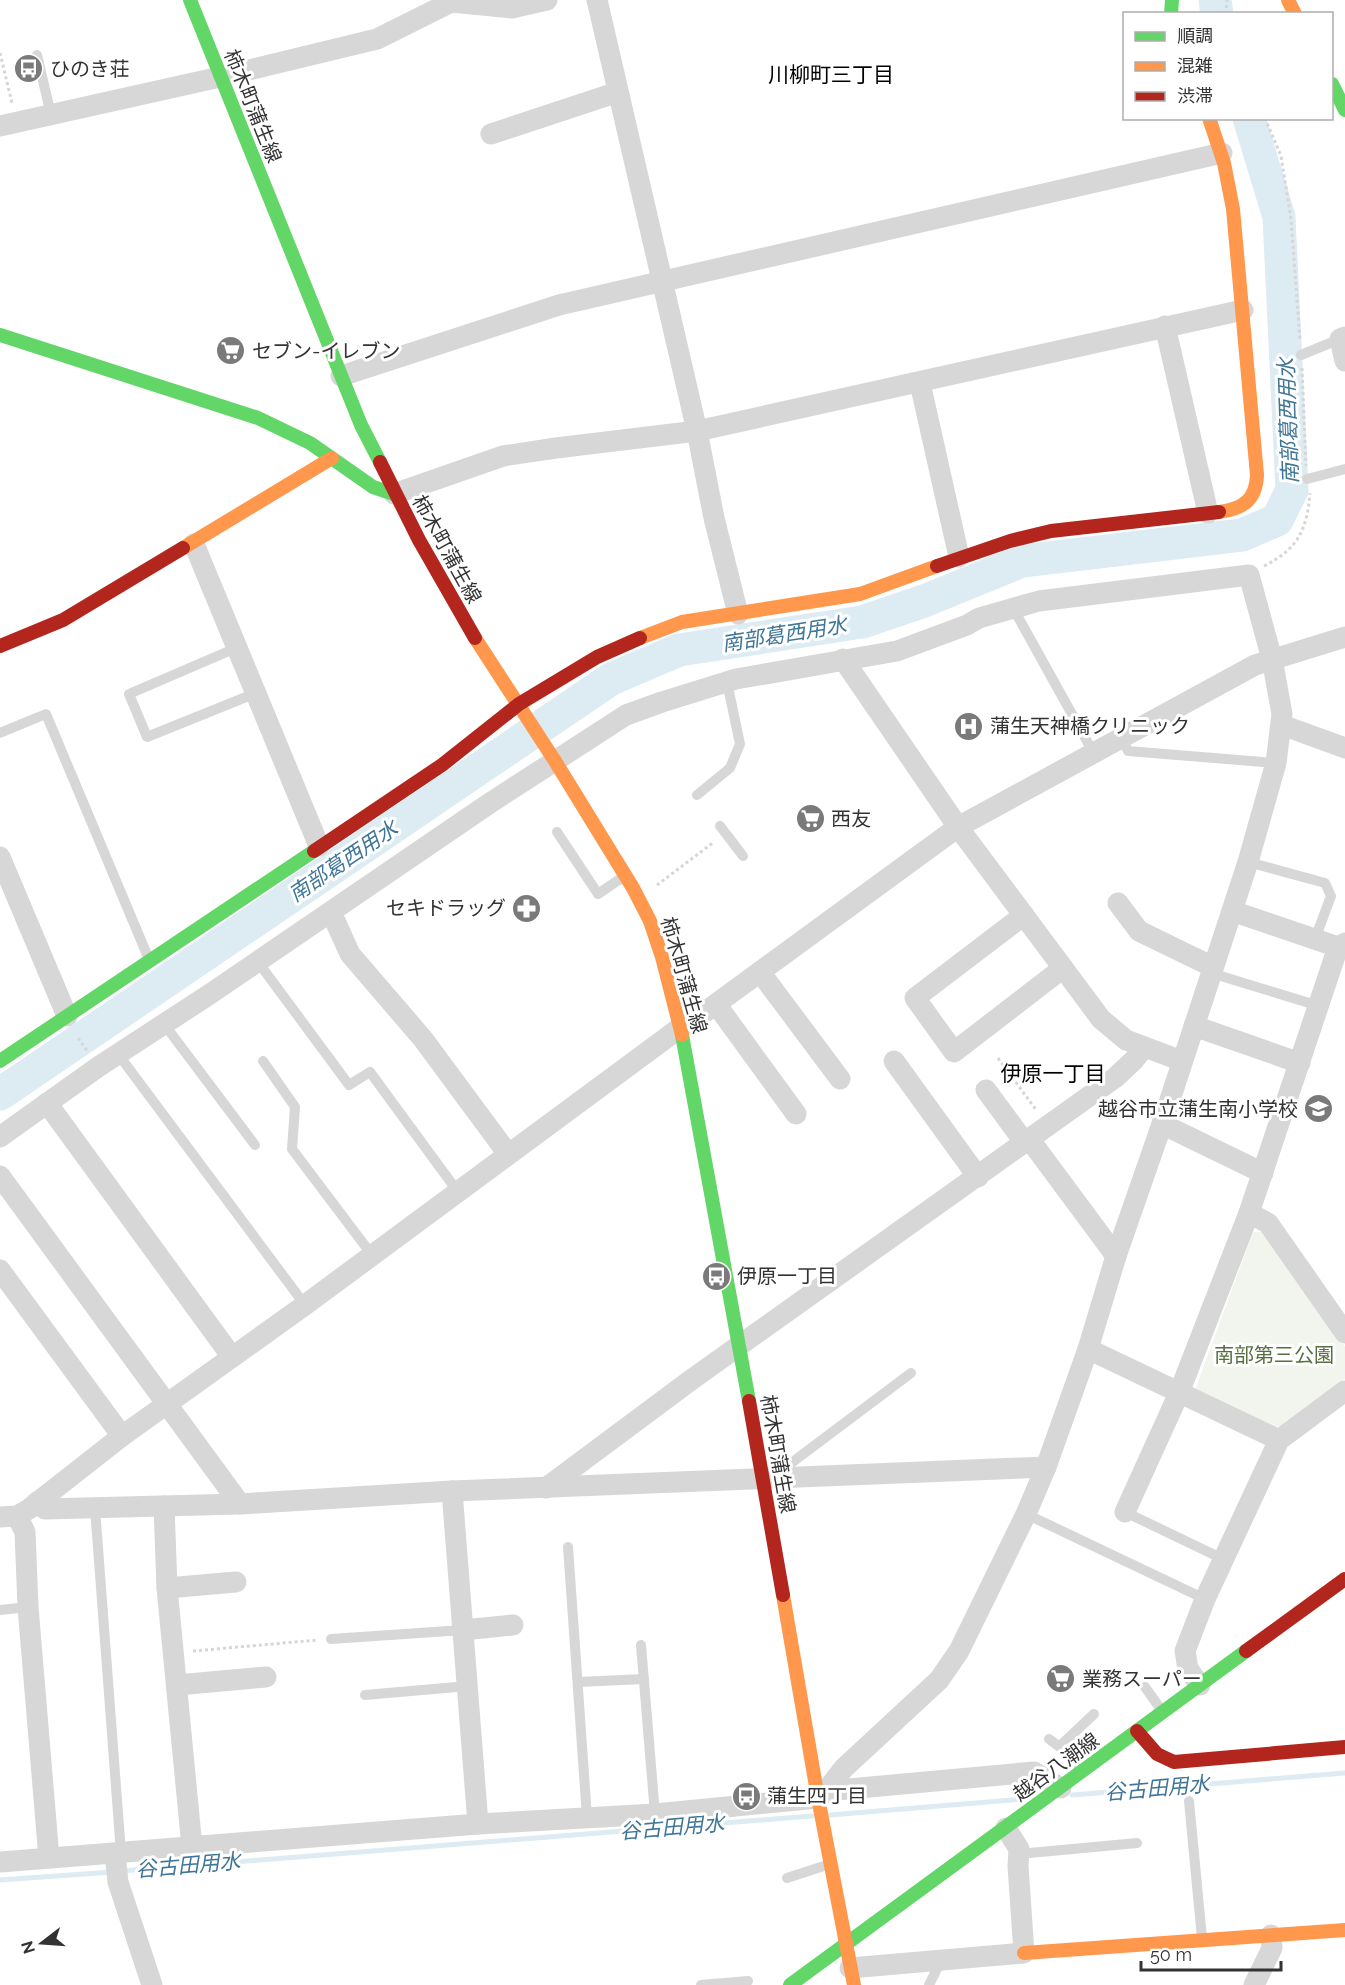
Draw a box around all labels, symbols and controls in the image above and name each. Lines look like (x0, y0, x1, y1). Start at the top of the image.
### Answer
legend (1123, 12, 1333, 120)
text: 順調 (1177, 25, 1213, 46)
street label: 柿木町蒲生線 (219, 46, 287, 166)
bus stop icon: ひのき荘 (13, 53, 45, 85)
text: 混雑 (1177, 55, 1213, 76)
place label: ひのき荘 (50, 57, 129, 81)
district label: 川柳町三丁目 (768, 62, 894, 87)
text: 渋滞 (1177, 85, 1213, 106)
supermarket icon: セブン-イレブン (215, 335, 247, 367)
place label: セブン-イレブン (252, 339, 400, 363)
water label: 南部葛西用水 (1273, 356, 1303, 484)
street label: 柿木町蒲生線 (407, 491, 487, 607)
water label: 南部葛西用水 (720, 611, 850, 656)
hospital icon: 蒲生天神橋クリニック (953, 710, 985, 742)
place label: 蒲生天神橋クリニック (990, 714, 1190, 738)
supermarket icon: 西友 (794, 803, 826, 835)
place label: 西友 (831, 807, 871, 831)
water label: 南部葛西用水 (284, 814, 404, 907)
pharmacy icon: セキドラッグ (511, 892, 543, 924)
place label: セキドラッグ (386, 896, 506, 920)
street label: 柿木町蒲生線 (656, 914, 712, 1036)
district label: 伊原一丁目 (1001, 1061, 1106, 1086)
school or university icon: 越谷市立蒲生南小学校 (1303, 1093, 1335, 1125)
place label: 越谷市立蒲生南小学校 (1098, 1097, 1298, 1121)
bus stop icon: 伊原一丁目 (700, 1260, 732, 1292)
place label: 伊原一丁目 (737, 1264, 837, 1288)
park label: 南部第三公園 (1214, 1343, 1334, 1367)
street label: 柿木町蒲生線 (756, 1393, 800, 1515)
supermarket icon: 業務スーパー (1045, 1663, 1077, 1695)
place label: 業務スーパー (1082, 1667, 1202, 1691)
street label: 越谷八潮線 (1008, 1728, 1104, 1806)
water label: 谷古田用水 (1104, 1771, 1212, 1805)
bus stop icon: 蒲生四丁目 (730, 1780, 762, 1812)
place label: 蒲生四丁目 (767, 1784, 867, 1808)
water label: 谷古田用水 (619, 1810, 727, 1844)
water label: 谷古田用水 (135, 1848, 243, 1882)
north arrow (12, 1913, 72, 1973)
scale bar (1141, 1934, 1280, 1972)
text: N (17, 1939, 39, 1956)
text: 50 m (1150, 1944, 1192, 1965)

